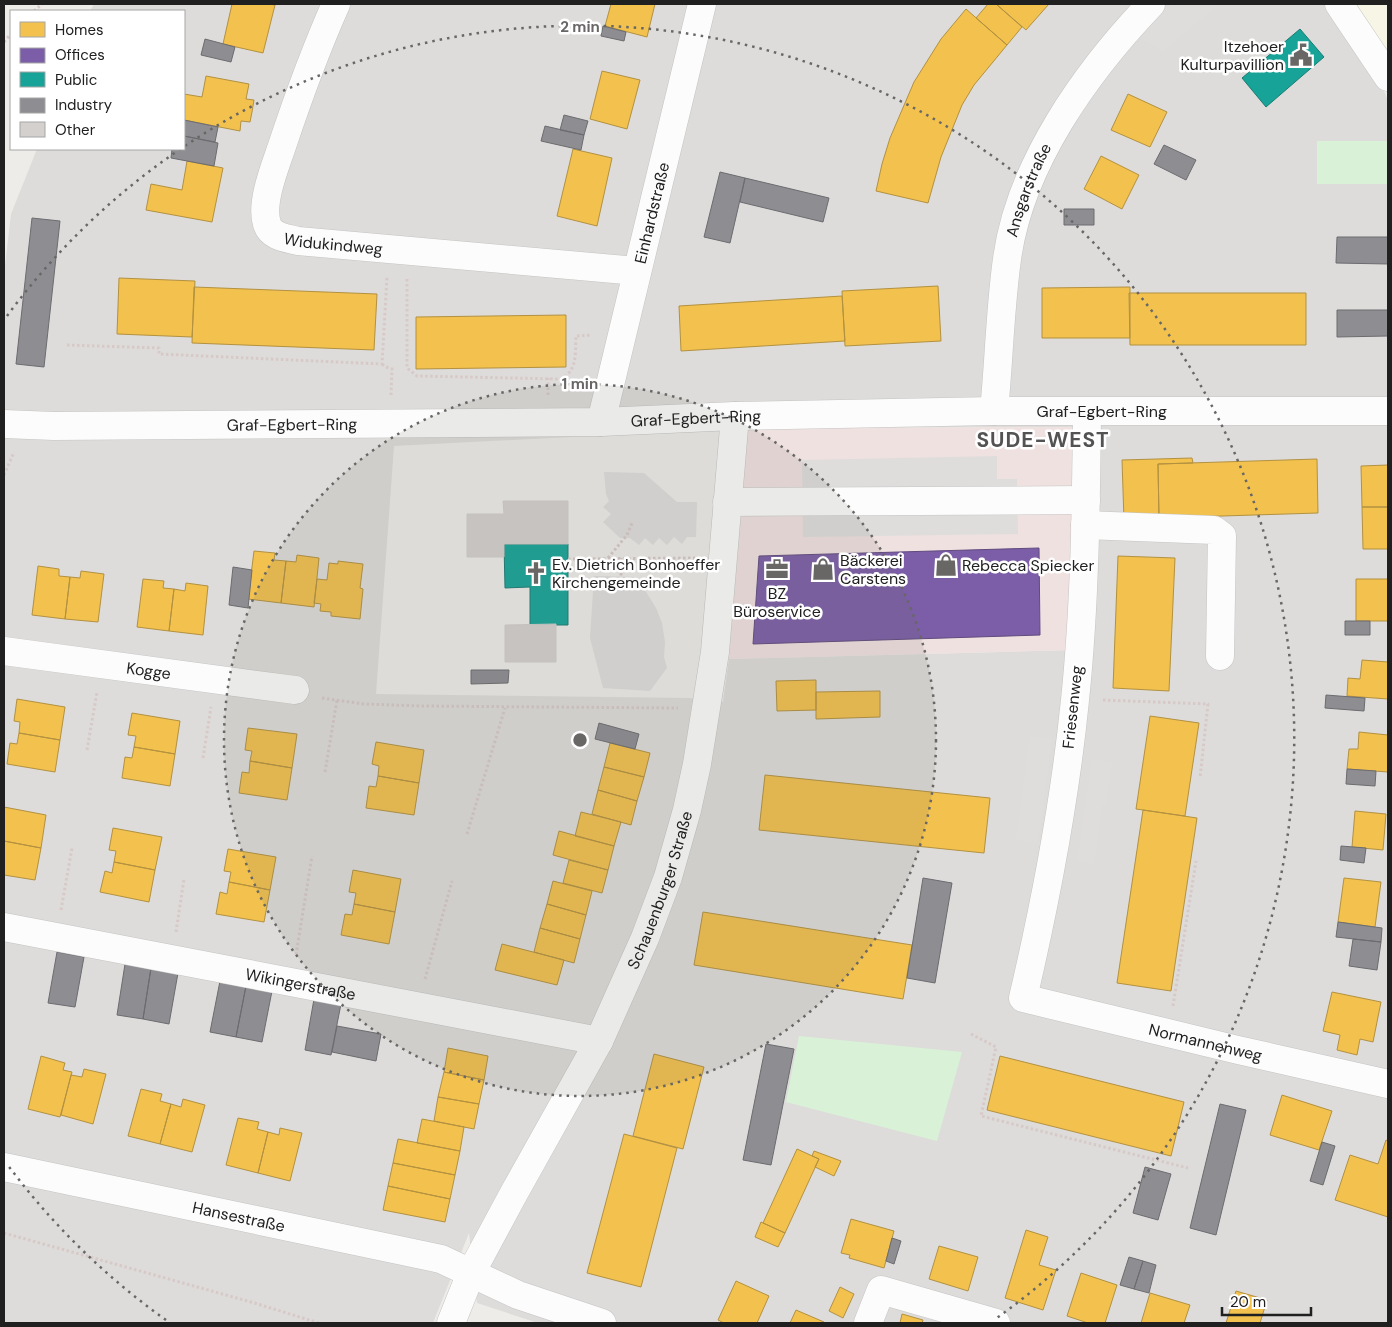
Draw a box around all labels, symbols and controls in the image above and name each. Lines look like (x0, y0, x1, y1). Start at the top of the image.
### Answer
legend (10, 10, 185, 150)
text: 2 min (560, 17, 600, 37)
text: Homes (55, 20, 104, 40)
place label: Itzehoer Kulturpavillion (1180, 36, 1284, 75)
public building icon: Itzehoer Kulturpavillion (1288, 42, 1314, 68)
text: Offices (55, 45, 105, 65)
text: Public (55, 70, 97, 90)
text: Industry (55, 95, 113, 115)
text: Other (55, 120, 96, 140)
street label: Ansgarstraße (1001, 139, 1056, 239)
street label: Einhardstraße (630, 160, 674, 266)
street label: Widukindweg (282, 228, 384, 259)
text: 1 min (562, 374, 598, 394)
street label: Graf-Egbert-Ring (1037, 401, 1167, 422)
street label: Graf-Egbert-Ring (630, 405, 761, 432)
street label: Graf-Egbert-Ring (227, 414, 357, 436)
district label: SUDE-WEST (976, 426, 1110, 454)
place label: Bäckerei Carstens (840, 550, 906, 589)
shop icon: Rebecca Spiecker (933, 552, 959, 578)
place label: Ev. Dietrich Bonhoeffer Kirchengemeinde (552, 554, 720, 593)
place label: Rebecca Spiecker (962, 555, 1094, 576)
office icon: BZ Büroservice (764, 556, 790, 582)
shop icon: Bäckerei Carstens (810, 556, 836, 582)
church icon: Ev. Dietrich Bonhoeffer Kirchengemeinde (523, 560, 549, 586)
place label: BZ Büroservice (733, 583, 821, 622)
street label: Kogge (125, 658, 172, 684)
street label: Friesenweg (1058, 664, 1087, 750)
centre of rings (571, 731, 589, 749)
street label: Schauenburger Straße (623, 809, 697, 972)
street label: Wikingerstraße (243, 963, 358, 1005)
street label: Normannenweg (1147, 1019, 1264, 1066)
street label: Hansestraße (191, 1197, 287, 1237)
scale bar (1222, 1284, 1311, 1316)
text: 20 m (1230, 1292, 1266, 1312)

